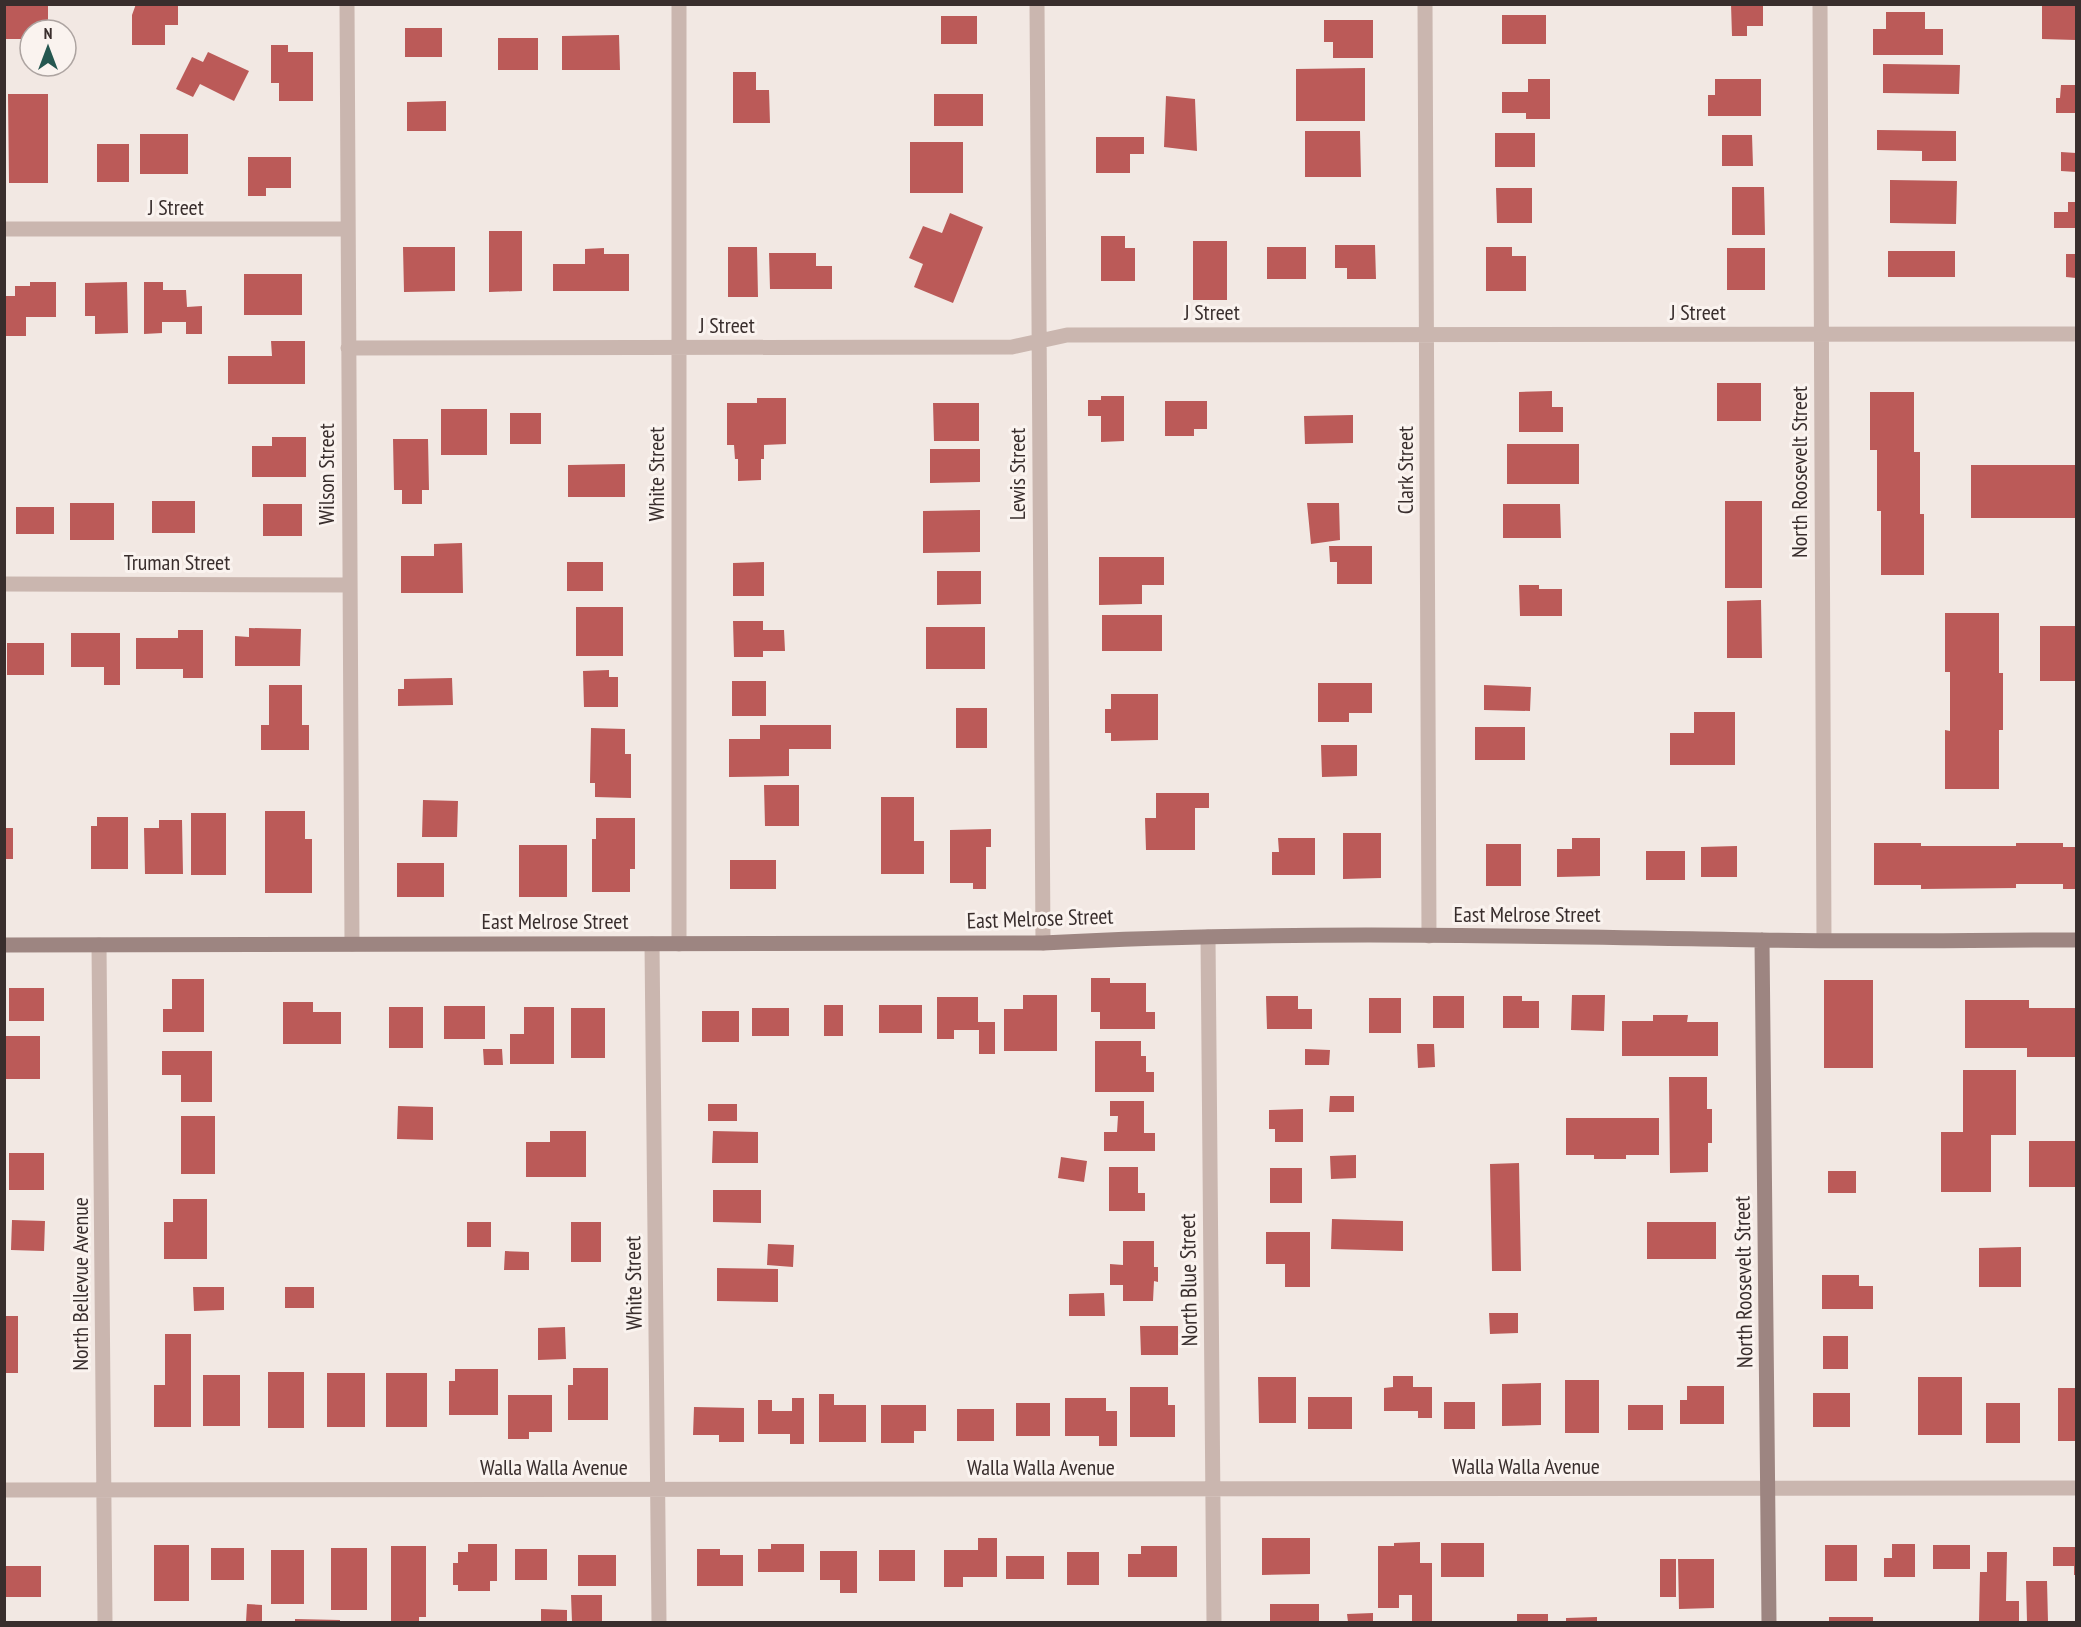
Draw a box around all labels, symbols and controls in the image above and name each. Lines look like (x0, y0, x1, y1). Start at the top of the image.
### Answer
north arrow (18, 18, 78, 78)
text: N (44, 23, 52, 43)
street label: J Street (147, 193, 204, 221)
street label: J Street (1183, 298, 1240, 326)
street label: J Street (1669, 298, 1726, 326)
street label: J Street (698, 311, 755, 339)
street label: North Roosevelt Street (1785, 386, 1813, 558)
street label: Wilson Street (312, 423, 340, 525)
street label: Clark Street (1391, 426, 1419, 514)
street label: White Street (642, 427, 670, 521)
street label: Lewis Street (1003, 428, 1031, 520)
street label: Truman Street (124, 548, 230, 576)
street label: East Melrose Street (1454, 900, 1600, 928)
street label: East Melrose Street (966, 901, 1114, 935)
street label: East Melrose Street (482, 907, 628, 935)
street label: North Roosevelt Street (1727, 1196, 1759, 1368)
street label: North Bellevue Avenue (66, 1197, 94, 1371)
street label: North Blue Street (1173, 1213, 1203, 1347)
street label: White Street (618, 1236, 648, 1330)
street label: Walla Walla Avenue (1452, 1452, 1600, 1480)
street label: Walla Walla Avenue (480, 1453, 628, 1481)
street label: Walla Walla Avenue (967, 1453, 1115, 1481)

